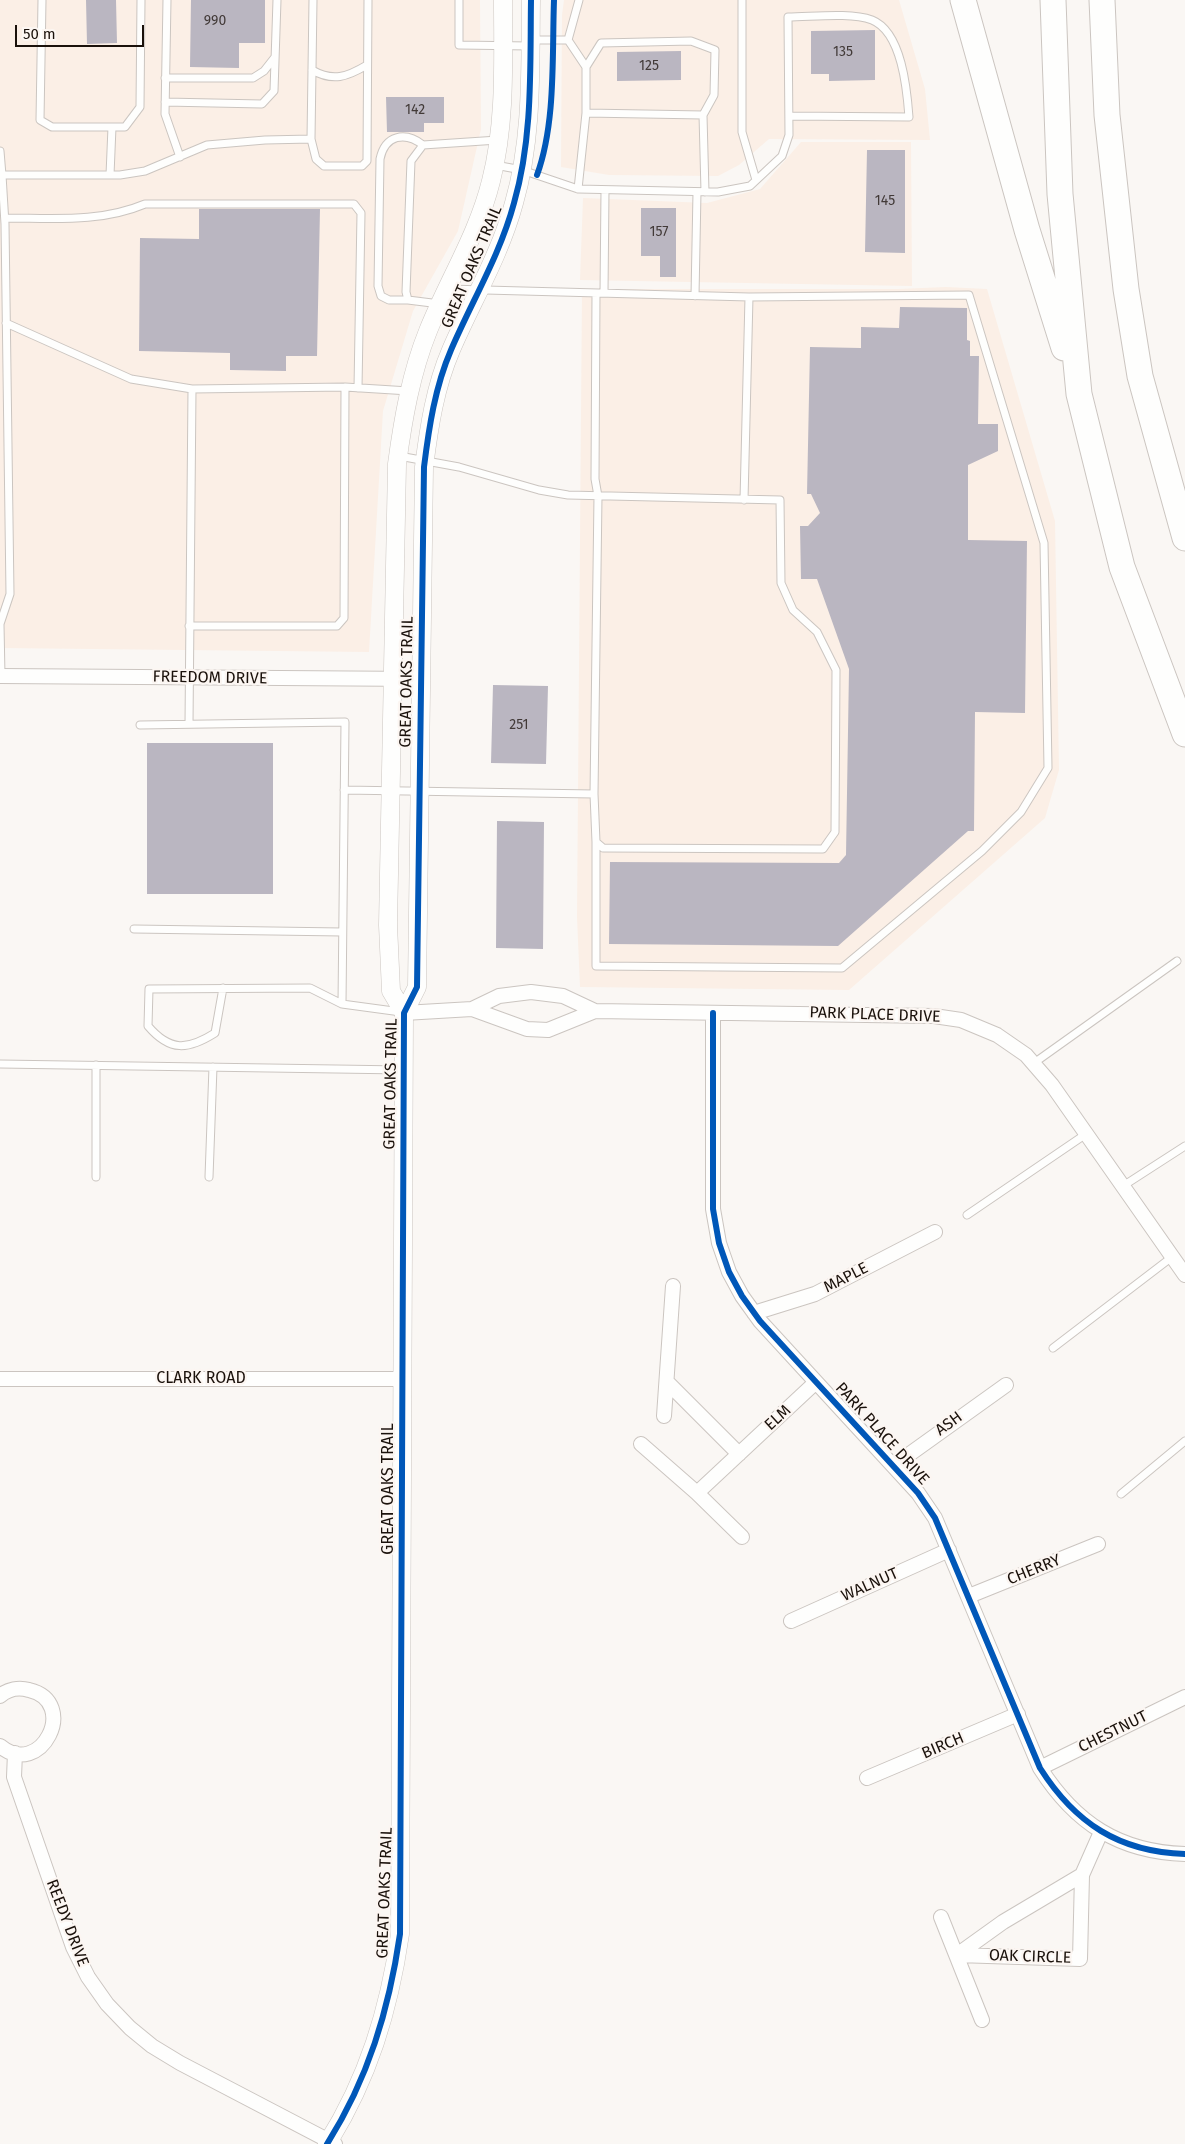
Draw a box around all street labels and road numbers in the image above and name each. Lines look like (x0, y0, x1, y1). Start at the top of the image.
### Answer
street label: GREAT OAKS TRAIL (438, 203, 506, 331)
street label: GREAT OAKS TRAIL (396, 616, 418, 748)
street label: FREEDOM DRIVE (152, 667, 268, 689)
street label: PARK PLACE DRIVE (809, 1003, 941, 1027)
street label: GREAT OAKS TRAIL (380, 1018, 402, 1150)
street label: MAPLE (821, 1259, 871, 1297)
street label: CLARK ROAD (156, 1369, 246, 1389)
street label: PARK PLACE DRIVE (831, 1379, 933, 1489)
street label: ELM (761, 1401, 795, 1435)
street label: ASH (932, 1408, 966, 1440)
street label: GREAT OAKS TRAIL (379, 1423, 399, 1555)
street label: CHERRY (1004, 1551, 1064, 1589)
street label: WALNUT (839, 1564, 901, 1606)
street label: CHESTNUT (1075, 1707, 1151, 1757)
street label: BIRCH (919, 1729, 967, 1763)
street label: GREAT OAKS TRAIL (373, 1827, 397, 1959)
street label: REEDY DRIVE (42, 1877, 92, 1969)
street label: OAK CIRCLE (988, 1946, 1072, 1968)

